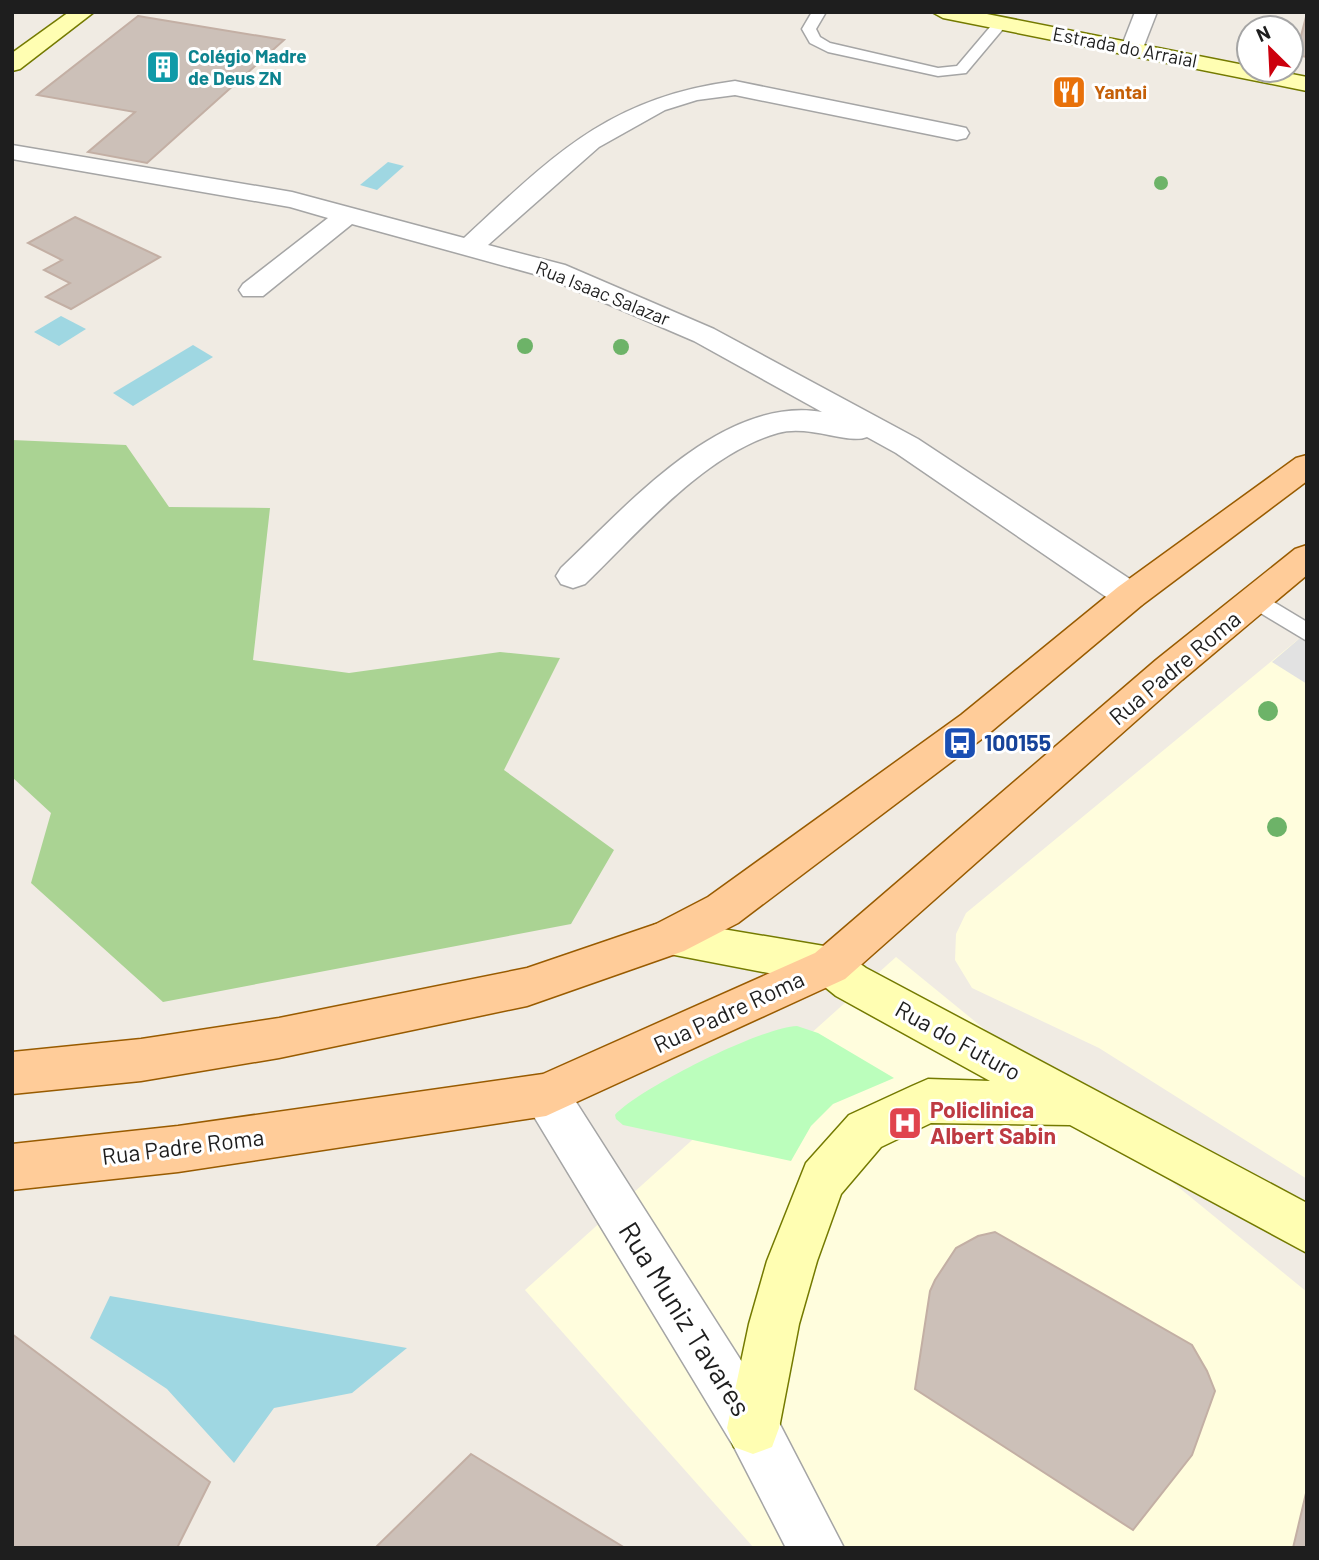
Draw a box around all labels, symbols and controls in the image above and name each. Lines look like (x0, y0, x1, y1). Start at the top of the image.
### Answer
north arrow (1235, 14, 1305, 84)
text: N (1252, 20, 1273, 46)
street label: Estrada do Arraial (1051, 21, 1199, 72)
place label: Colégio Madre de Deus ZN (188, 44, 307, 89)
building icon: Colégio Madre de Deus ZN (144, 48, 182, 86)
restaurant icon: Yantai (1050, 73, 1088, 111)
place label: Yantai (1094, 80, 1147, 103)
street label: Rua Isaac Salazar (533, 255, 674, 330)
street label: Rua Padre Roma (1103, 604, 1246, 730)
bus stop icon: 100155 (941, 724, 979, 762)
place label: 100155 (984, 728, 1051, 756)
street label: Rua Padre Roma (649, 964, 808, 1058)
street label: Rua do Futuro (891, 994, 1026, 1086)
place label: Policlinica Albert Sabin (930, 1095, 1056, 1149)
hospital icon: Policlinica Albert Sabin (886, 1104, 924, 1142)
street label: Rua Padre Roma (100, 1122, 266, 1170)
street label: Rua Muniz Tavares (612, 1215, 759, 1422)

